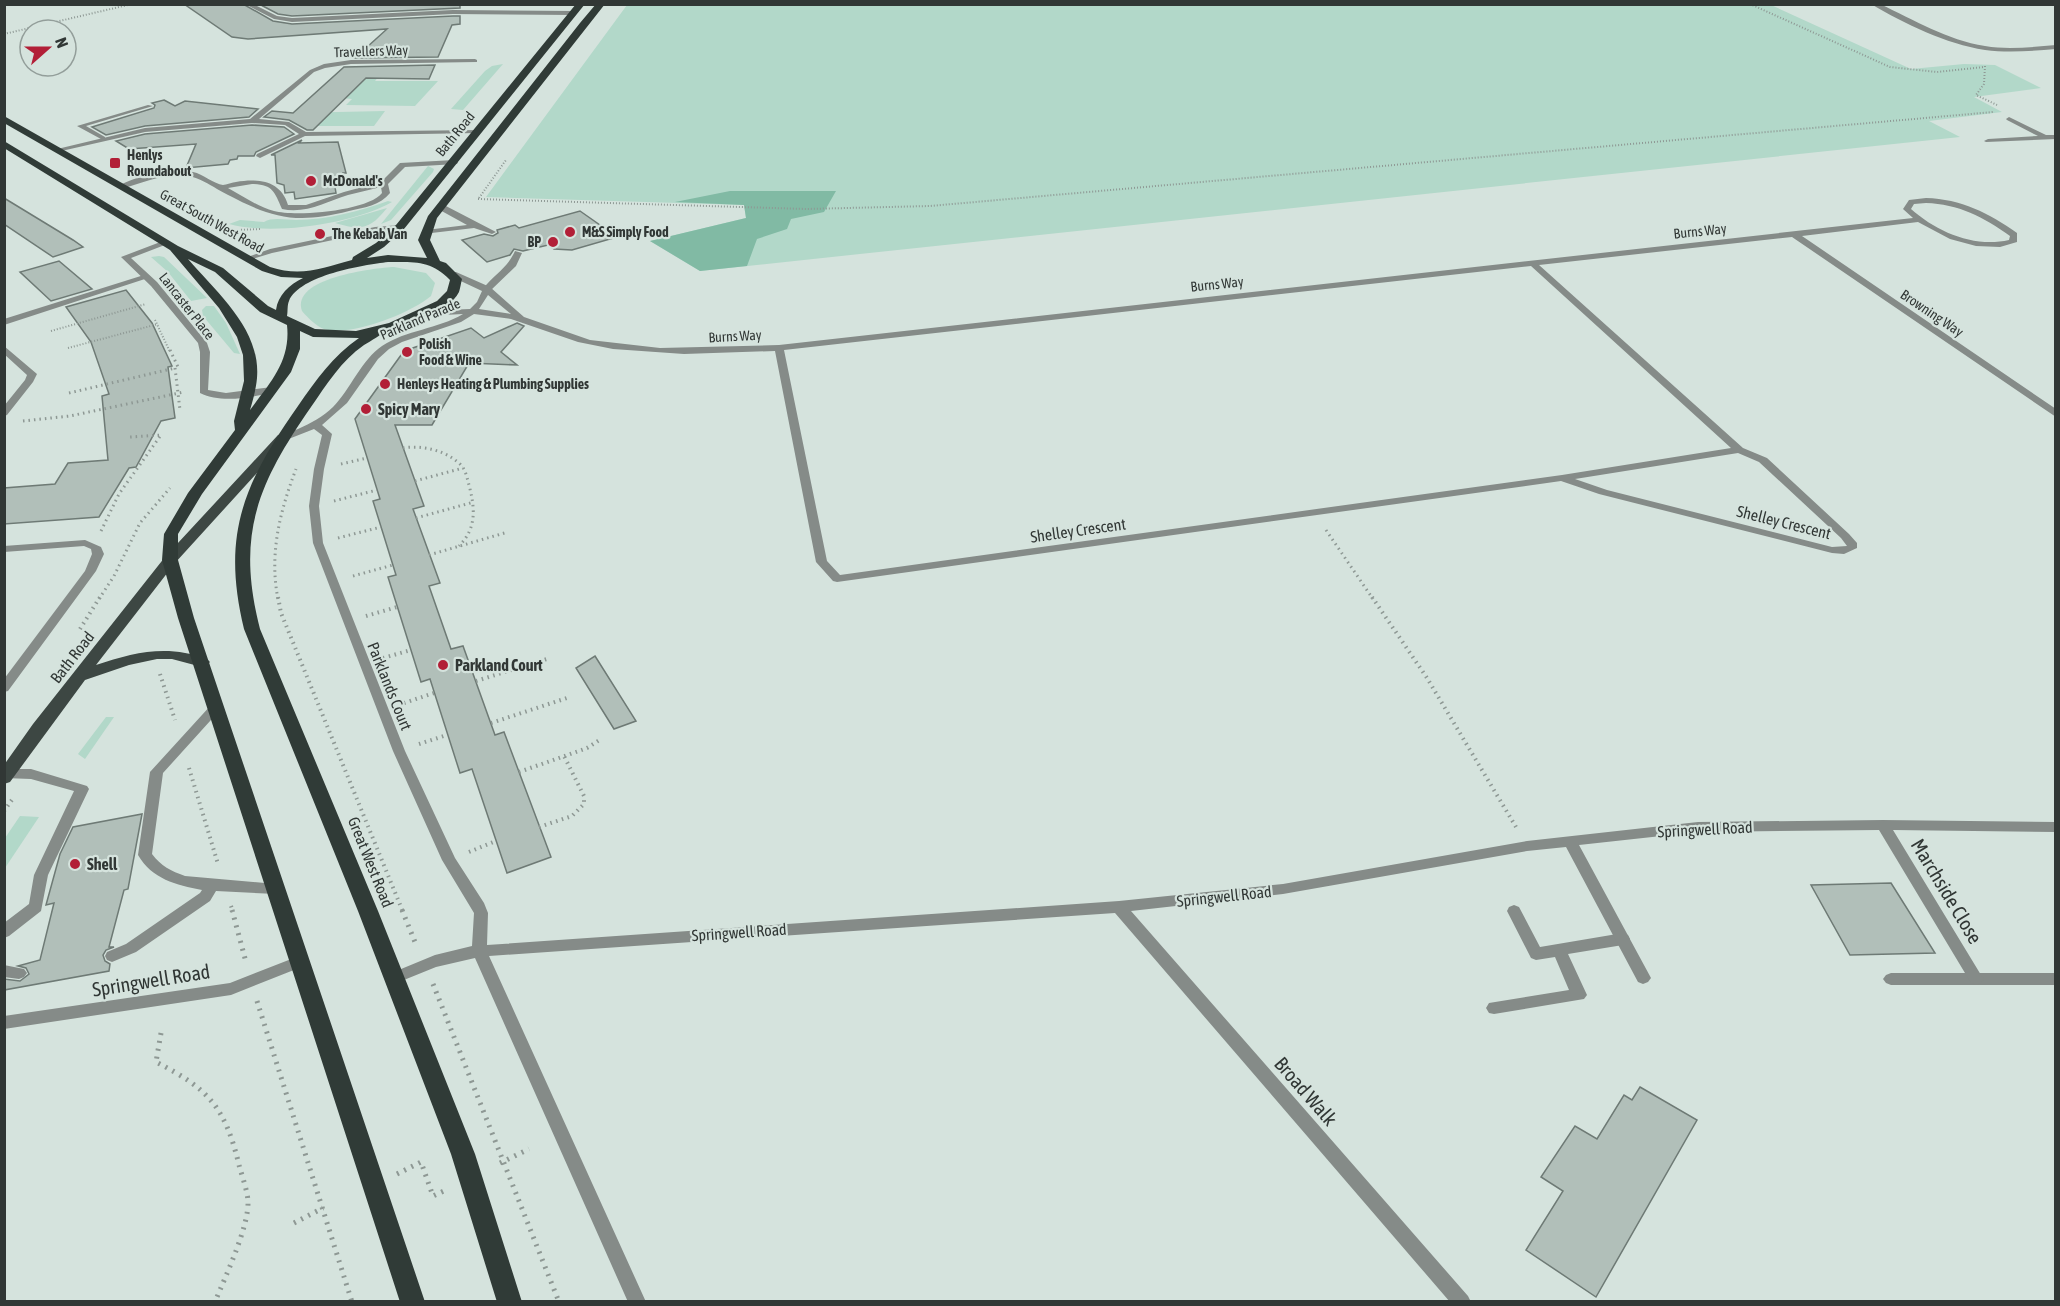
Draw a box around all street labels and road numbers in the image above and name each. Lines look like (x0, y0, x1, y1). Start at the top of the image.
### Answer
street label: Travellers Way (334, 42, 409, 60)
street label: Bath Road (432, 109, 478, 159)
street label: Great South West Road (157, 186, 267, 256)
street label: Burns Way (1673, 220, 1728, 242)
street label: Lancaster Place (156, 269, 218, 343)
street label: Burns Way (1190, 273, 1245, 295)
street label: Browning Way (1898, 286, 1967, 340)
street label: Parkland Parade (378, 295, 462, 343)
street label: Burns Way (708, 327, 762, 345)
street label: Shelley Crescent (1735, 502, 1833, 543)
street label: Shelley Crescent (1029, 514, 1127, 547)
street label: Bath Road (46, 628, 98, 686)
street label: Parklands Court (364, 639, 416, 733)
street label: Great West Road (345, 814, 397, 910)
street label: Springwell Road (1657, 818, 1753, 841)
street label: Marchside Close (1907, 834, 1987, 948)
street label: Springwell Road (1176, 882, 1272, 911)
street label: Springwell Road (691, 920, 787, 945)
street label: Springwell Road (90, 959, 212, 1001)
street label: Broad Walk (1270, 1052, 1342, 1130)

